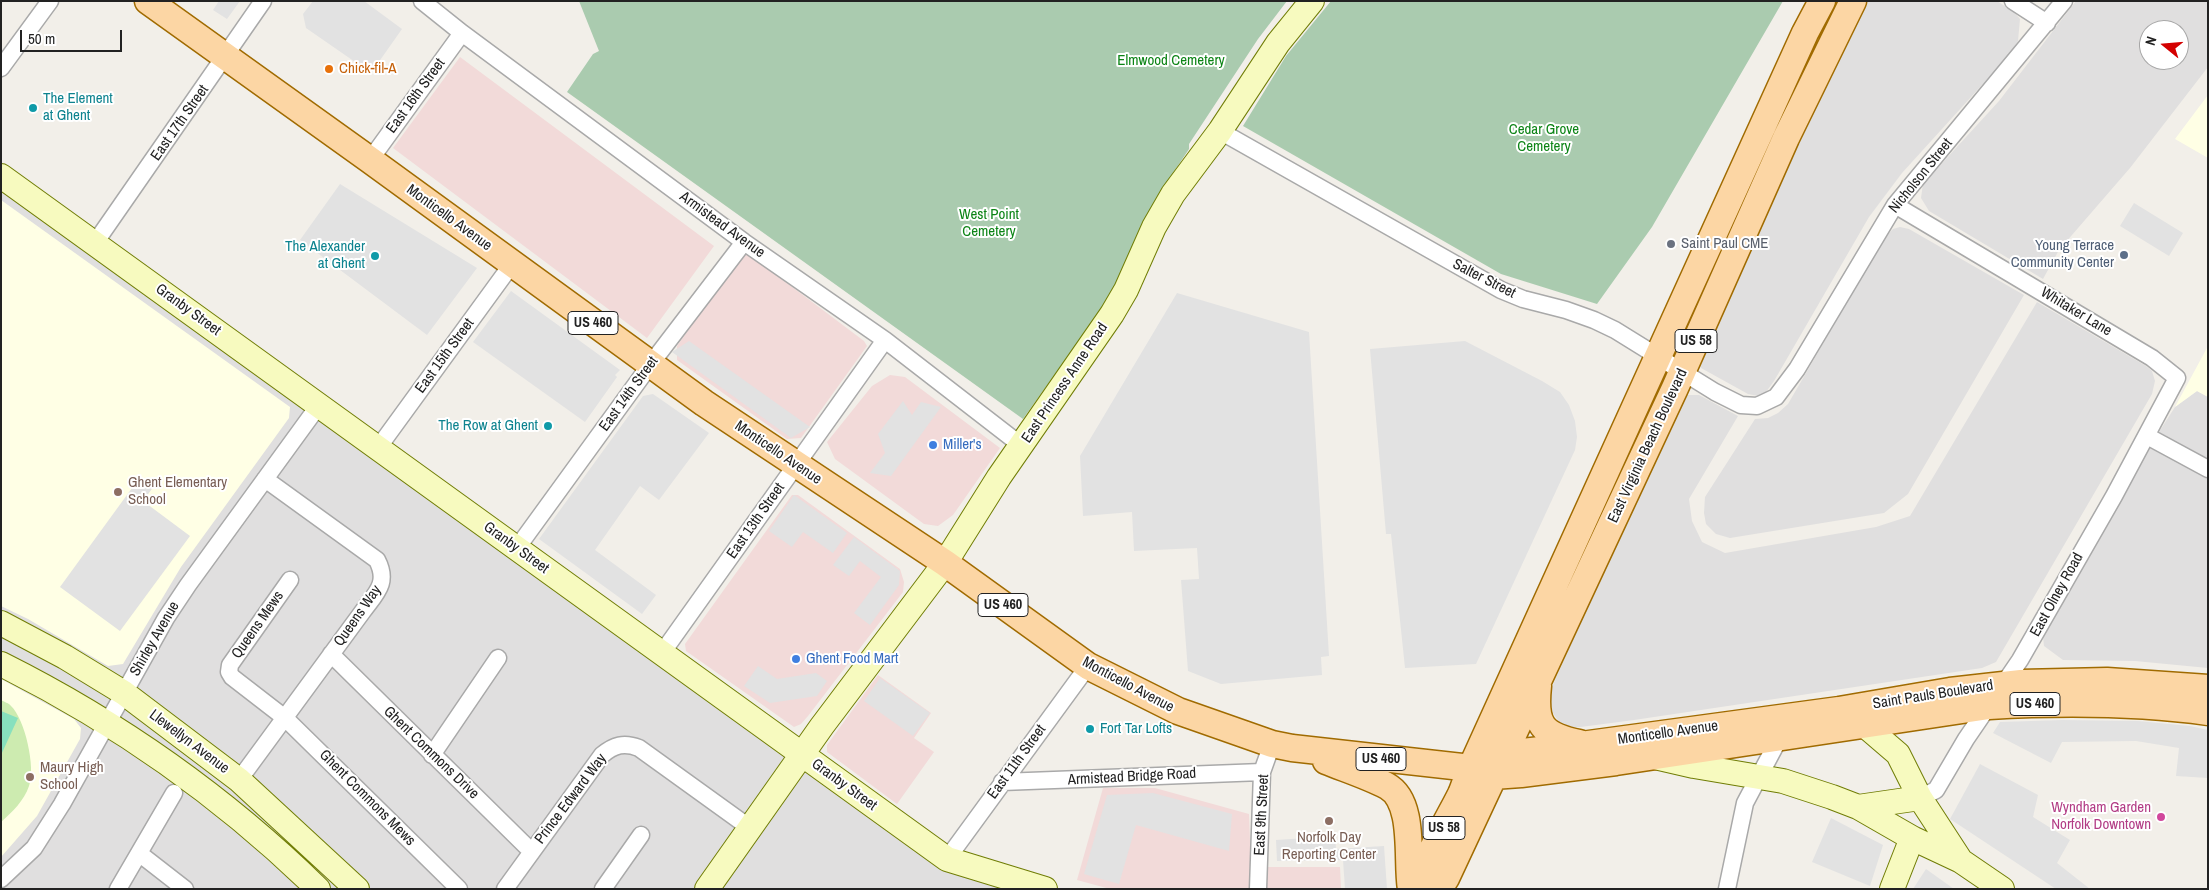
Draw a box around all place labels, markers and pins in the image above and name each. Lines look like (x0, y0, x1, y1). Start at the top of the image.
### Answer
place label: Chick-fil-A (339, 60, 396, 78)
marker: Chick-fil-A (323, 63, 335, 75)
place label: The Element at Ghent (43, 90, 113, 125)
marker: The Element at Ghent (27, 102, 39, 114)
place label: Saint Paul CME (1681, 235, 1769, 253)
place label: Young Terrace Community Center (2011, 237, 2114, 272)
place label: The Alexander at Ghent (285, 238, 365, 273)
marker: Saint Paul CME (1665, 238, 1677, 250)
marker: Young Terrace Community Center (2118, 249, 2130, 261)
marker: The Alexander at Ghent (369, 250, 381, 262)
place label: The Row at Ghent (438, 417, 538, 435)
marker: The Row at Ghent (542, 420, 554, 432)
place label: Miller's (943, 436, 982, 454)
marker: Miller's (927, 439, 939, 451)
place label: Ghent Elementary School (128, 474, 227, 509)
marker: Ghent Elementary School (112, 486, 124, 498)
place label: Ghent Food Mart (806, 650, 898, 668)
marker: Ghent Food Mart (790, 653, 802, 665)
place label: Fort Tar Lofts (1100, 720, 1172, 738)
marker: Fort Tar Lofts (1084, 723, 1096, 735)
place label: Maury High School (40, 759, 104, 794)
marker: Maury High School (24, 771, 36, 783)
place label: Wyndham Garden Norfolk Downtown (2051, 799, 2151, 834)
marker: Wyndham Garden Norfolk Downtown (2155, 811, 2167, 823)
marker: Norfolk Day Reporting Center (1323, 815, 1335, 827)
place label: Norfolk Day Reporting Center (1282, 829, 1376, 864)

